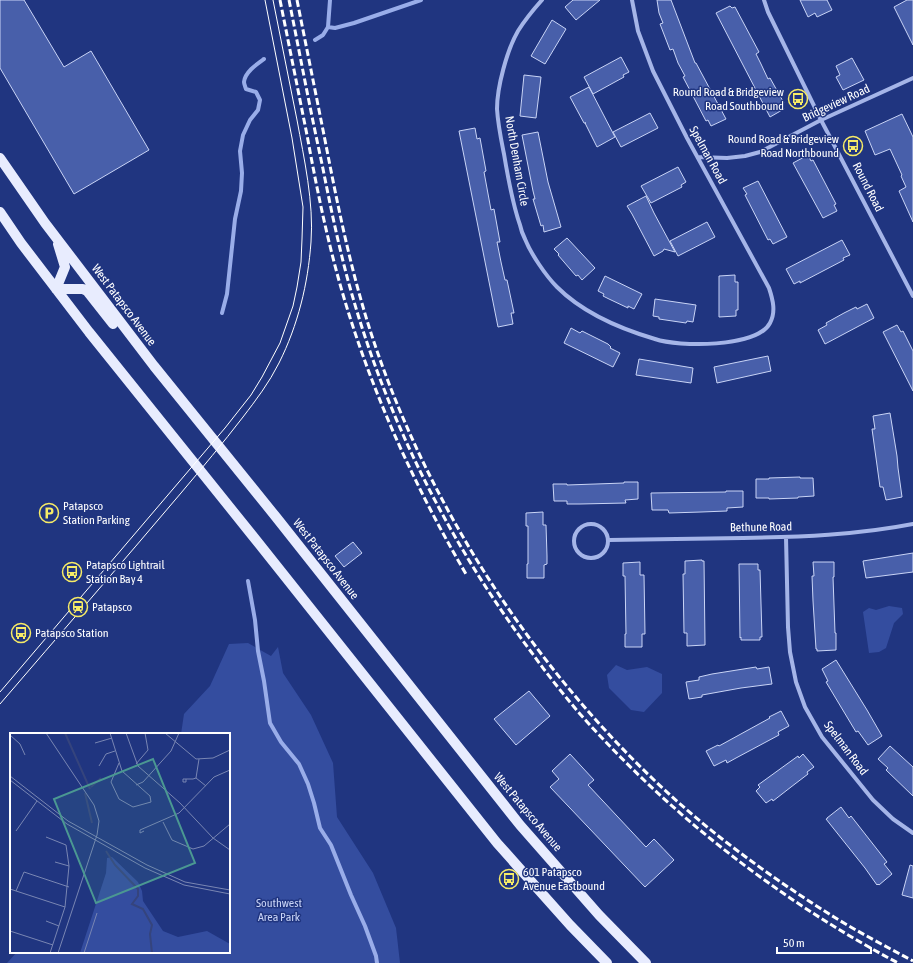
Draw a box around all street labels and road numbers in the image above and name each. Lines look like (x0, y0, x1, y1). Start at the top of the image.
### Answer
street label: Bridgeview Road (800, 81, 872, 125)
street label: North Denham Circle (502, 115, 532, 207)
street label: Spelman Road (686, 124, 730, 186)
street label: Round Road (850, 160, 886, 214)
street label: West Patapsco Avenue (89, 262, 159, 348)
street label: West Patapsco Avenue (290, 516, 362, 602)
street label: Bethune Road (730, 519, 792, 535)
street label: Spelman Road (821, 718, 871, 778)
street label: West Patapsco Avenue (491, 770, 565, 854)

